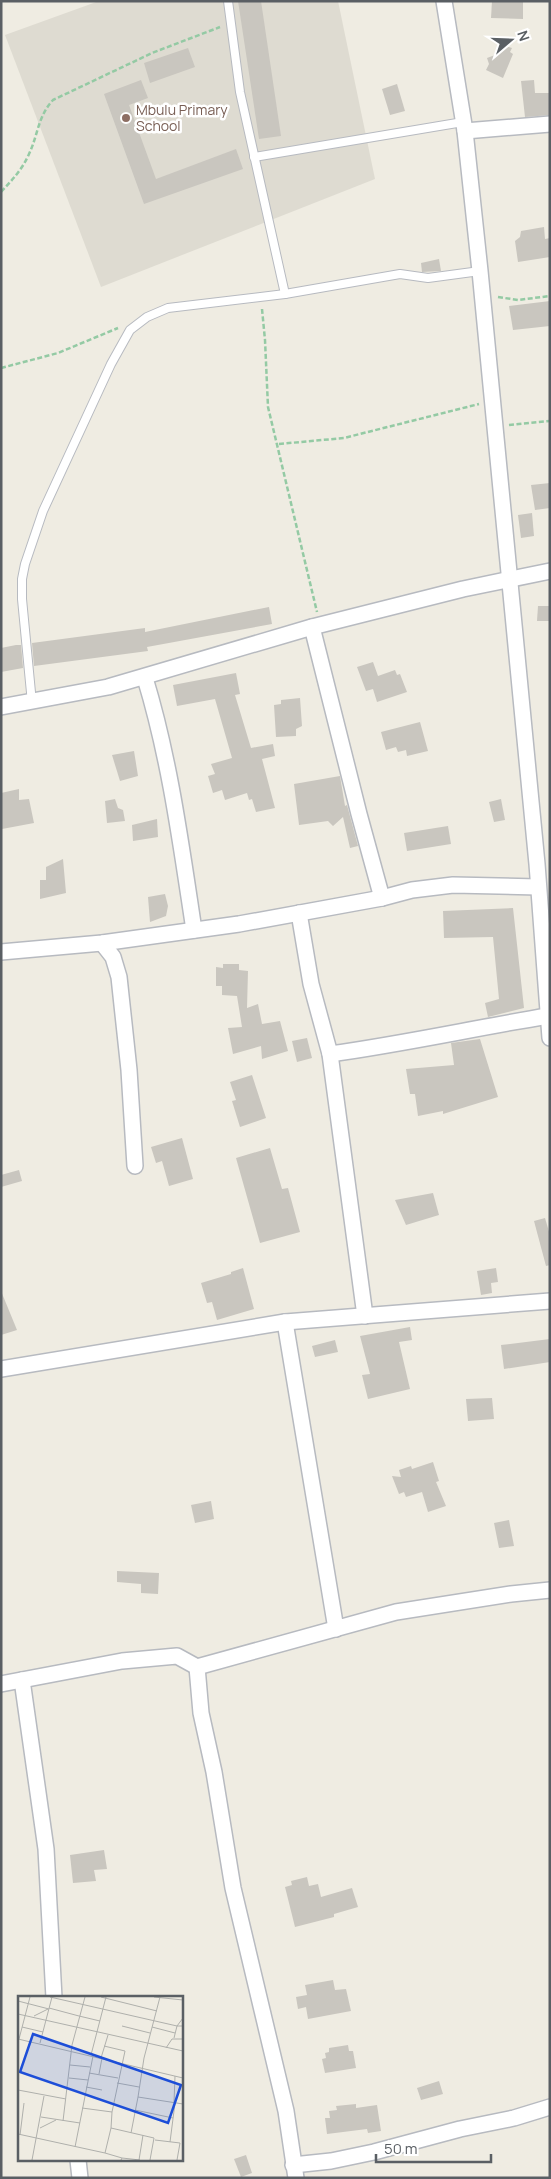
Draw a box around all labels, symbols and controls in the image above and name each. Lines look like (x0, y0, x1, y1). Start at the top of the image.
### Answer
north arrow (486, 15, 536, 65)
text: N (513, 28, 534, 43)
place label: Mbulu Primary School (136, 100, 228, 135)
marker: Mbulu Primary School (120, 112, 132, 124)
inset map (18, 1996, 182, 2162)
scale bar (376, 2132, 491, 2164)
text: 50 m (384, 2138, 418, 2159)

